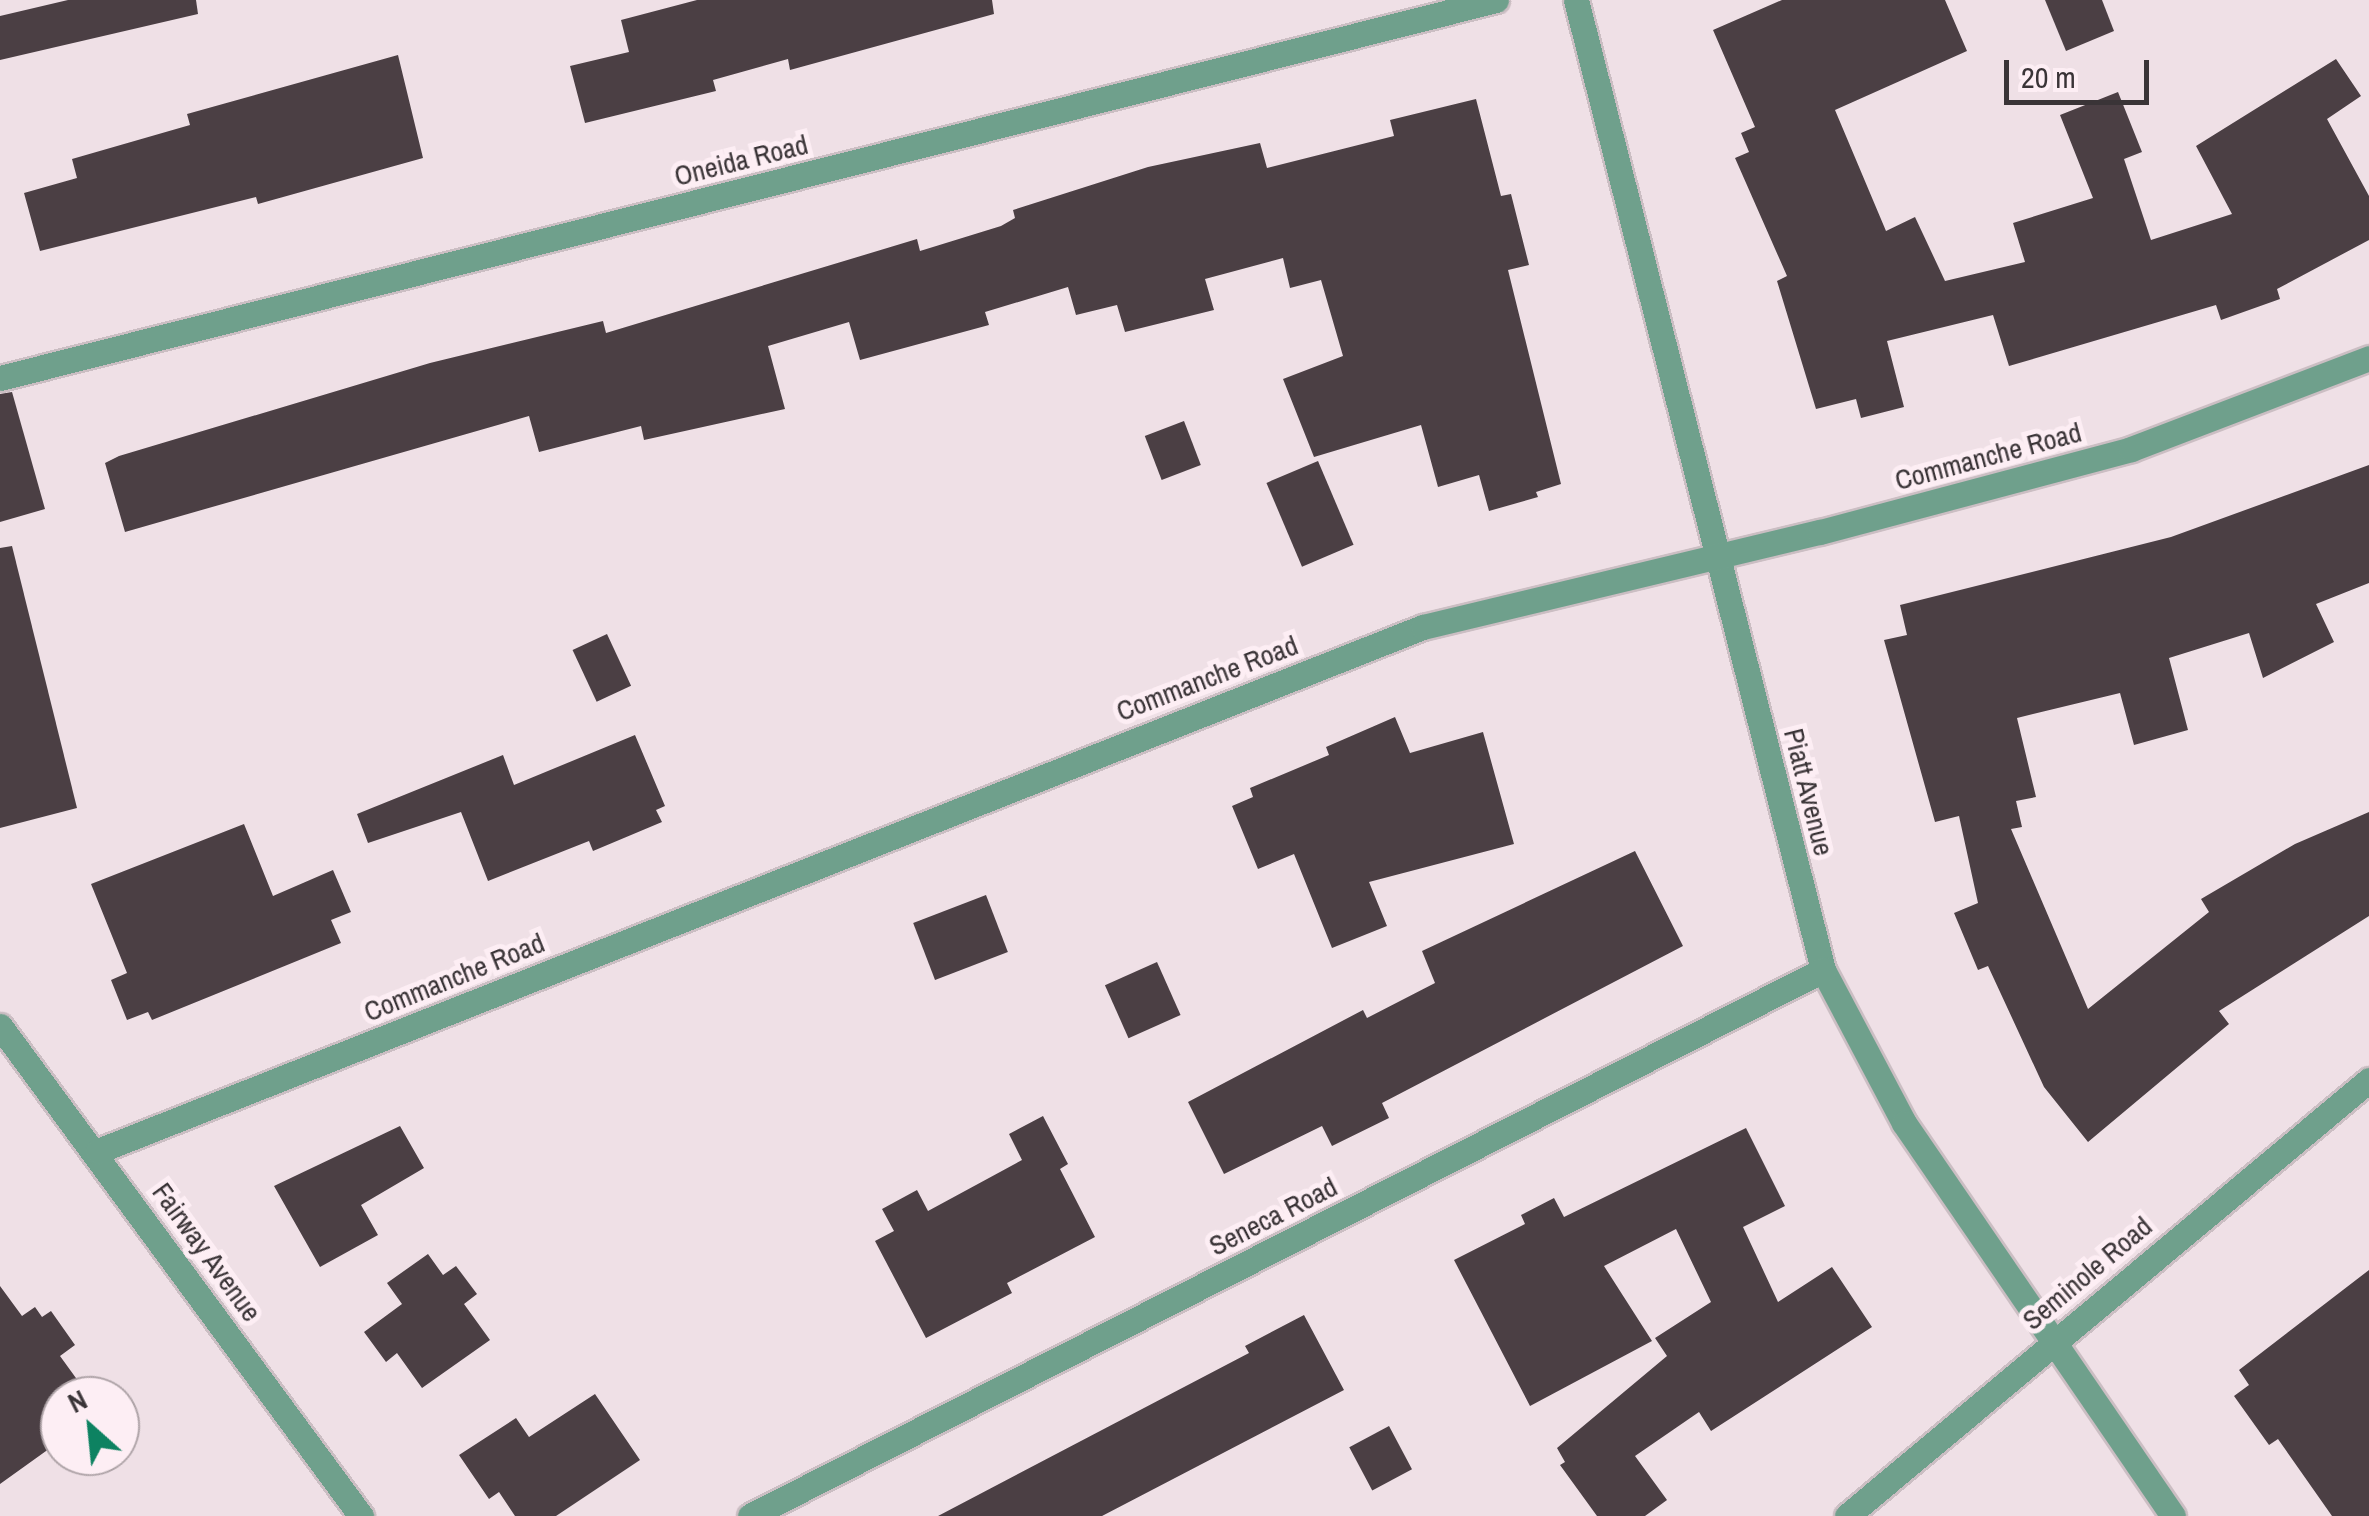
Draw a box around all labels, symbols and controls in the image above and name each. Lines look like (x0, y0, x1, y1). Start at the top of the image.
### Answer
scale bar (2009, 40, 2154, 102)
text: 20 m (2021, 57, 2076, 97)
street label: Oneida Road (671, 127, 811, 193)
street label: Commanche Road (1891, 415, 2085, 497)
street label: Commanche Road (1112, 628, 1302, 728)
street label: Piatt Avenue (1777, 724, 1841, 860)
street label: Commanche Road (359, 926, 549, 1028)
street label: Seneca Road (1203, 1169, 1343, 1263)
street label: Fairway Avenue (145, 1176, 269, 1328)
street label: Seminole Road (2016, 1209, 2158, 1337)
north arrow (40, 1376, 140, 1476)
text: N (61, 1380, 93, 1422)

